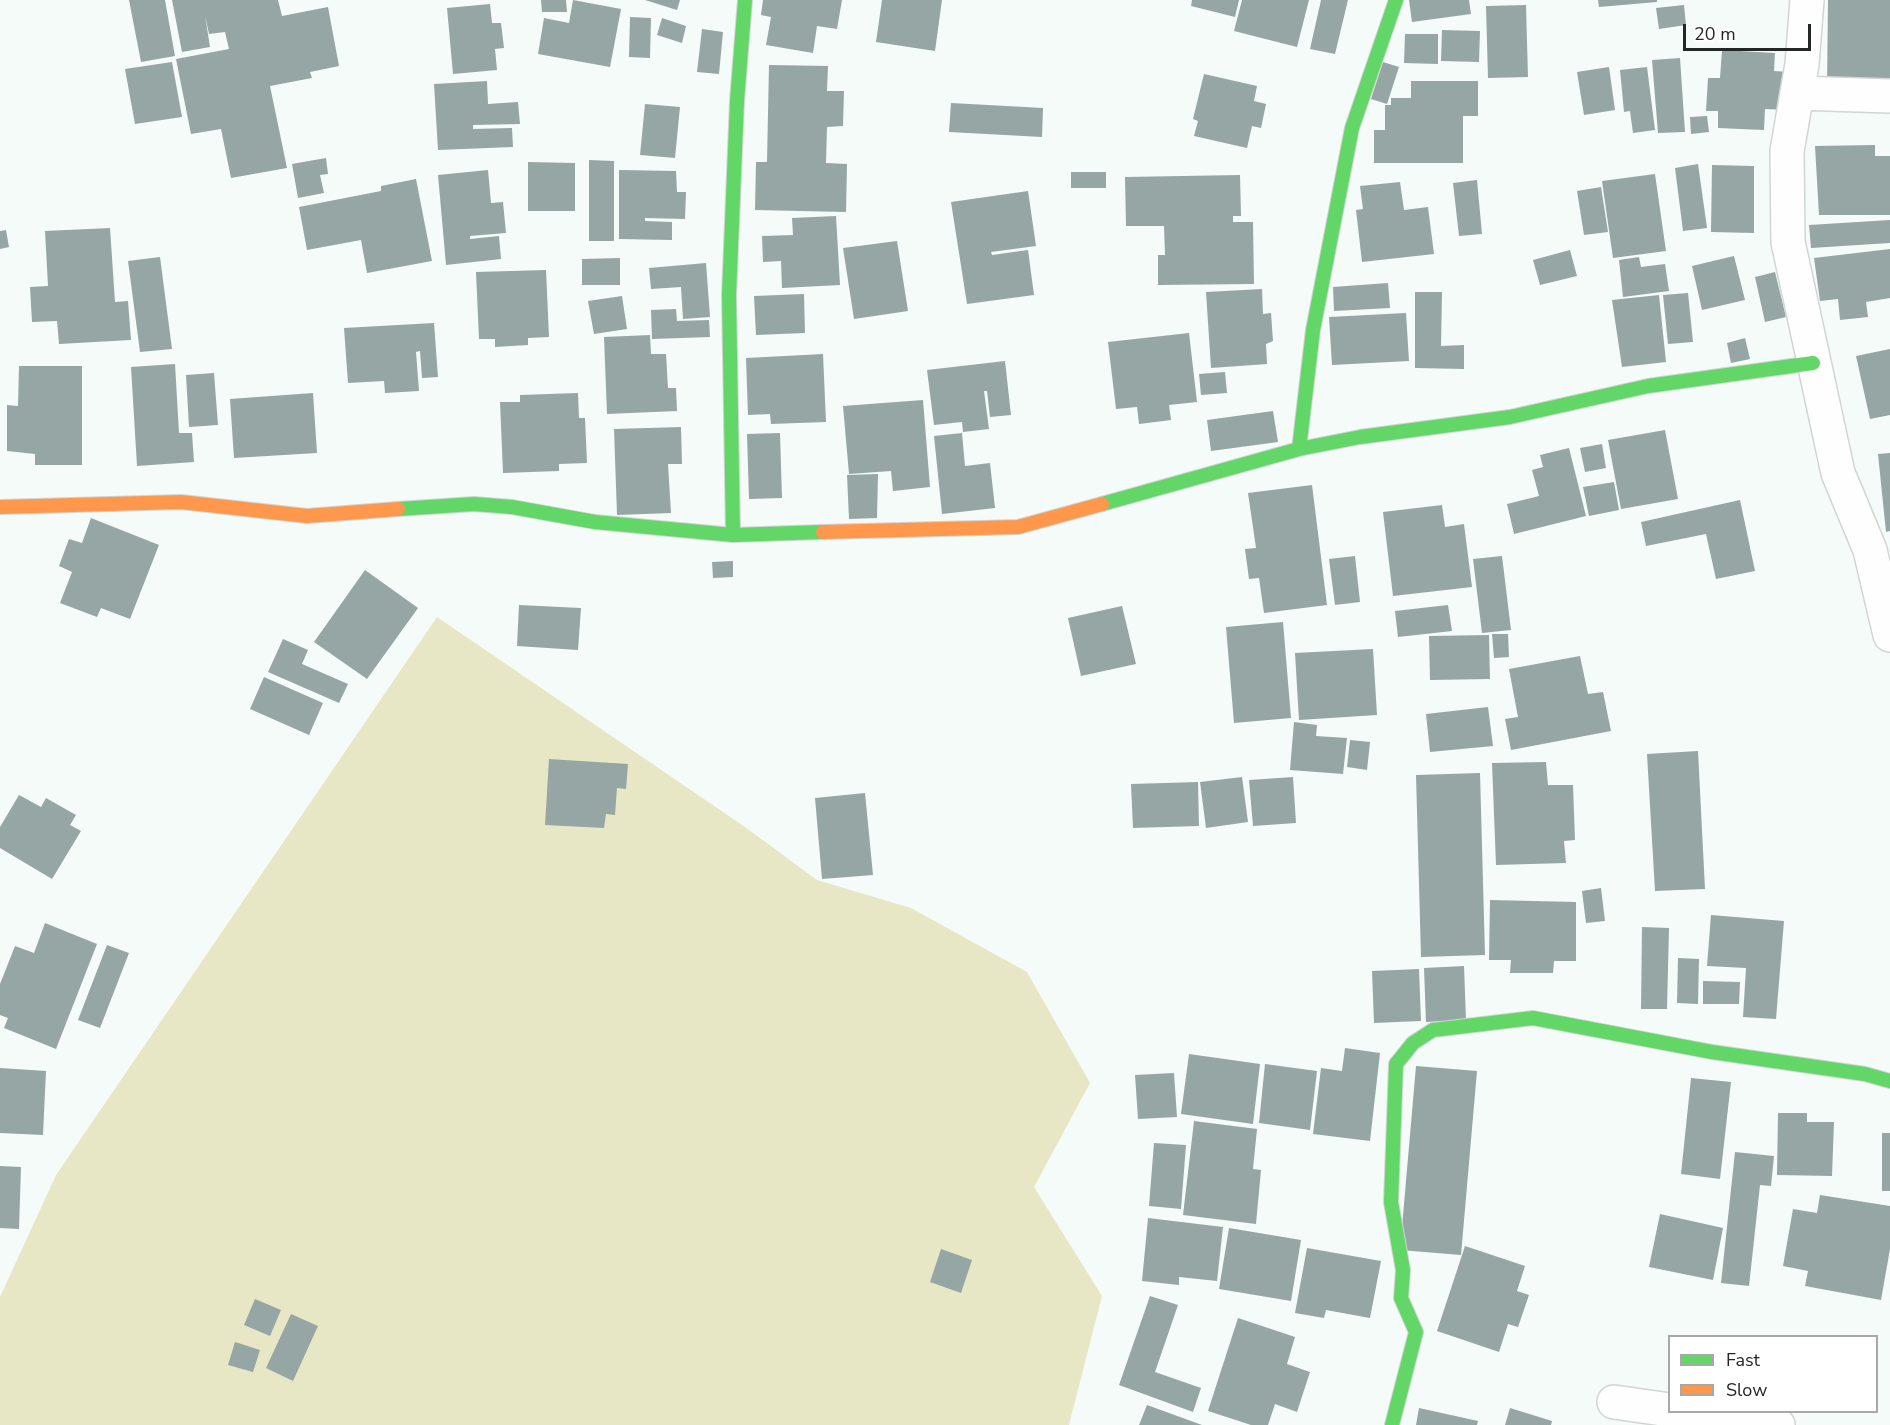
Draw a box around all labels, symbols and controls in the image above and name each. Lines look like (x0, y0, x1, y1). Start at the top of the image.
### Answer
scale bar (1686, 12, 1814, 50)
text: 20 m (1694, 22, 1736, 46)
legend (1668, 1335, 1878, 1413)
text: Fast (1726, 1348, 1760, 1372)
text: Slow (1726, 1378, 1767, 1402)

